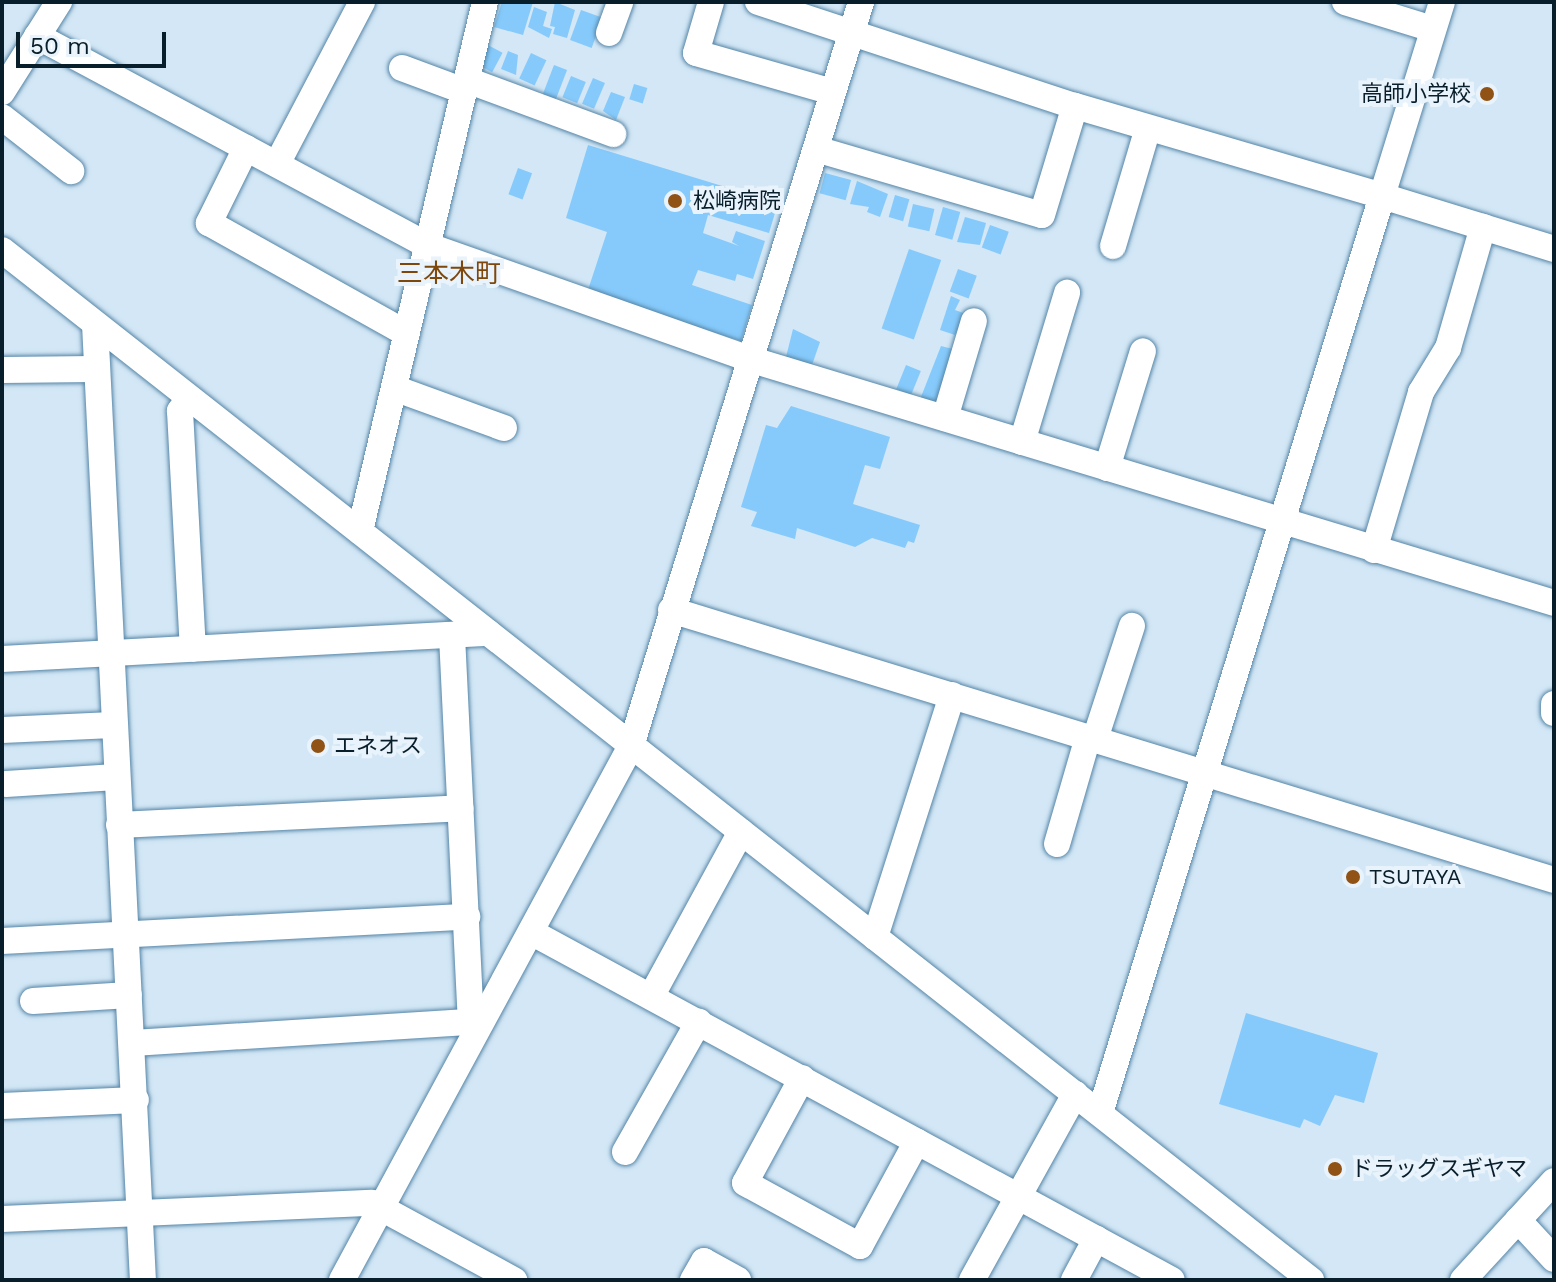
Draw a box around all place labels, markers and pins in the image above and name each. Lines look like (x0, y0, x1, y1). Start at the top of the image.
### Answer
place label: 高師小学校 (1361, 81, 1471, 107)
marker: 高師小学校 (1478, 85, 1496, 103)
place label: 松崎病院 (693, 188, 781, 214)
marker: 松崎病院 (664, 190, 686, 212)
place label: エネオス (334, 733, 422, 759)
marker: エネオス (309, 737, 327, 755)
place label: TSUTAYA (1369, 864, 1461, 890)
marker: TSUTAYA (1344, 868, 1362, 886)
place label: ドラッグスギヤマ (1351, 1156, 1527, 1182)
marker: ドラッグスギヤマ (1326, 1160, 1344, 1178)

